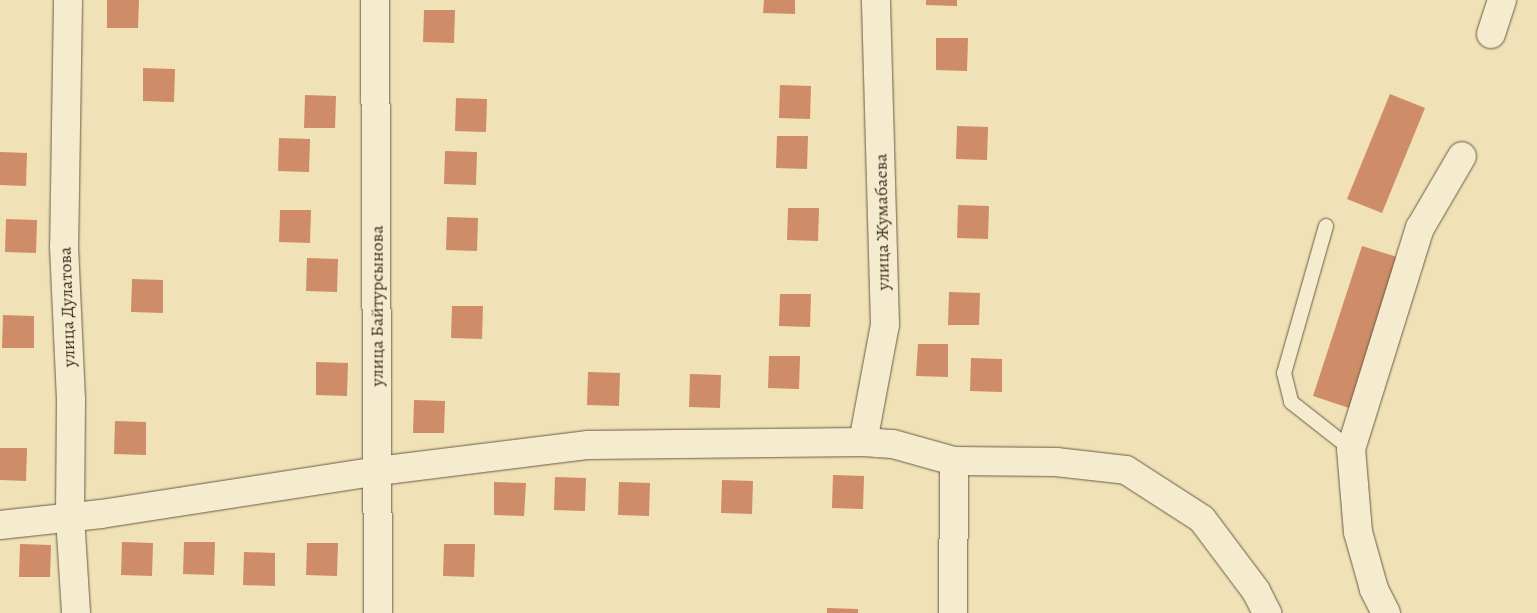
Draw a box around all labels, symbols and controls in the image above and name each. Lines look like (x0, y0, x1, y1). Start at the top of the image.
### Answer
street label: улица Жумабаева (870, 153, 894, 291)
street label: улица Байтурсынова (366, 226, 388, 386)
street label: улица Дулатова (54, 246, 80, 368)

